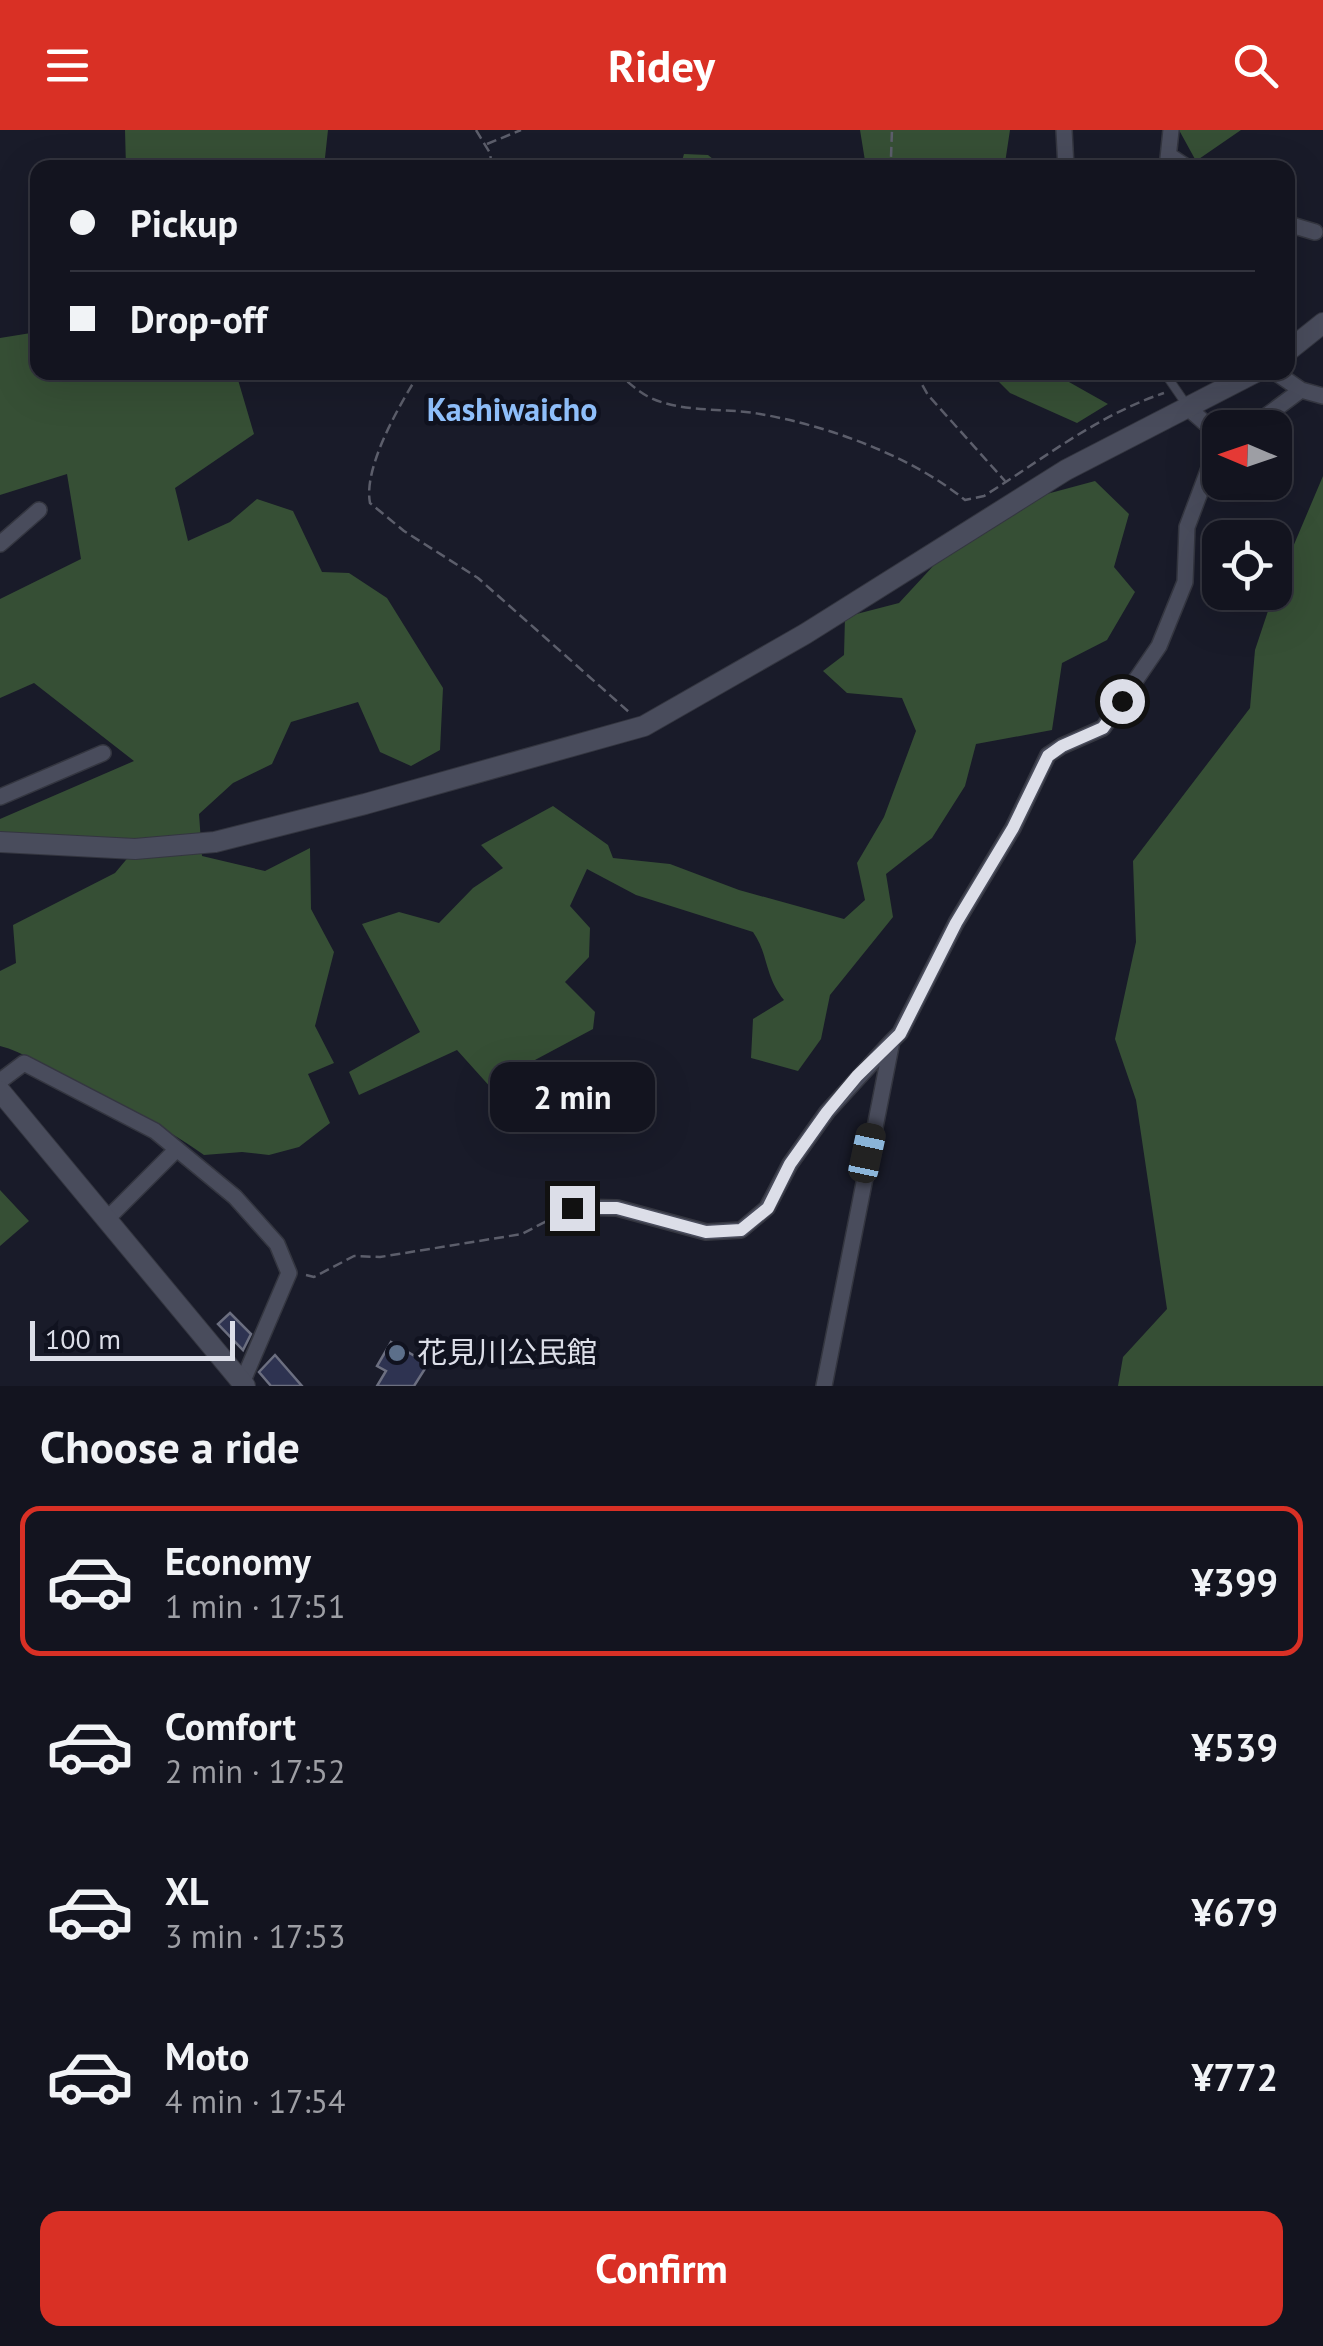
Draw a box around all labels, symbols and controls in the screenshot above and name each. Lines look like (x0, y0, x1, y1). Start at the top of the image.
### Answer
text: Ridey (608, 36, 715, 94)
icon: menu (40, 38, 95, 93)
icon: search (1228, 38, 1283, 93)
text: Pickup (130, 198, 238, 247)
text: Drop-off (130, 294, 267, 343)
district label: Kashiwaicho (427, 388, 597, 430)
north arrow (1202, 410, 1292, 500)
map controls (1202, 410, 1292, 610)
button: locate (1202, 520, 1292, 610)
route start (1100, 679, 1145, 724)
callout: 2 min (490, 1063, 654, 1133)
text: 2 min (533, 1076, 612, 1118)
car (846, 1121, 888, 1185)
route end (550, 1186, 595, 1231)
scale bar (30, 1316, 235, 1360)
text: 100 m (45, 1320, 121, 1357)
place label: 花見川公民館 (417, 1332, 597, 1371)
marker: 花見川公民館 (386, 1342, 408, 1364)
text: Choose a ride (40, 1417, 300, 1475)
icon: car (45, 1536, 135, 1626)
text: Economy (165, 1536, 311, 1585)
text: ¥399 (1192, 1557, 1278, 1606)
text: 1 min · 17:51 (165, 1585, 345, 1627)
icon: car (45, 1701, 135, 1791)
text: Comfort (165, 1701, 296, 1750)
text: ¥539 (1192, 1722, 1278, 1771)
text: 2 min · 17:52 (165, 1750, 345, 1792)
icon: car (45, 1866, 135, 1956)
text: XL (165, 1866, 209, 1915)
text: ¥679 (1192, 1887, 1278, 1936)
text: 3 min · 17:53 (165, 1915, 345, 1957)
icon: car (45, 2031, 135, 2121)
text: Moto (165, 2031, 249, 2080)
text: ¥772 (1192, 2052, 1278, 2101)
text: 4 min · 17:54 (165, 2080, 345, 2122)
button: Confirm (40, 2211, 1283, 2326)

